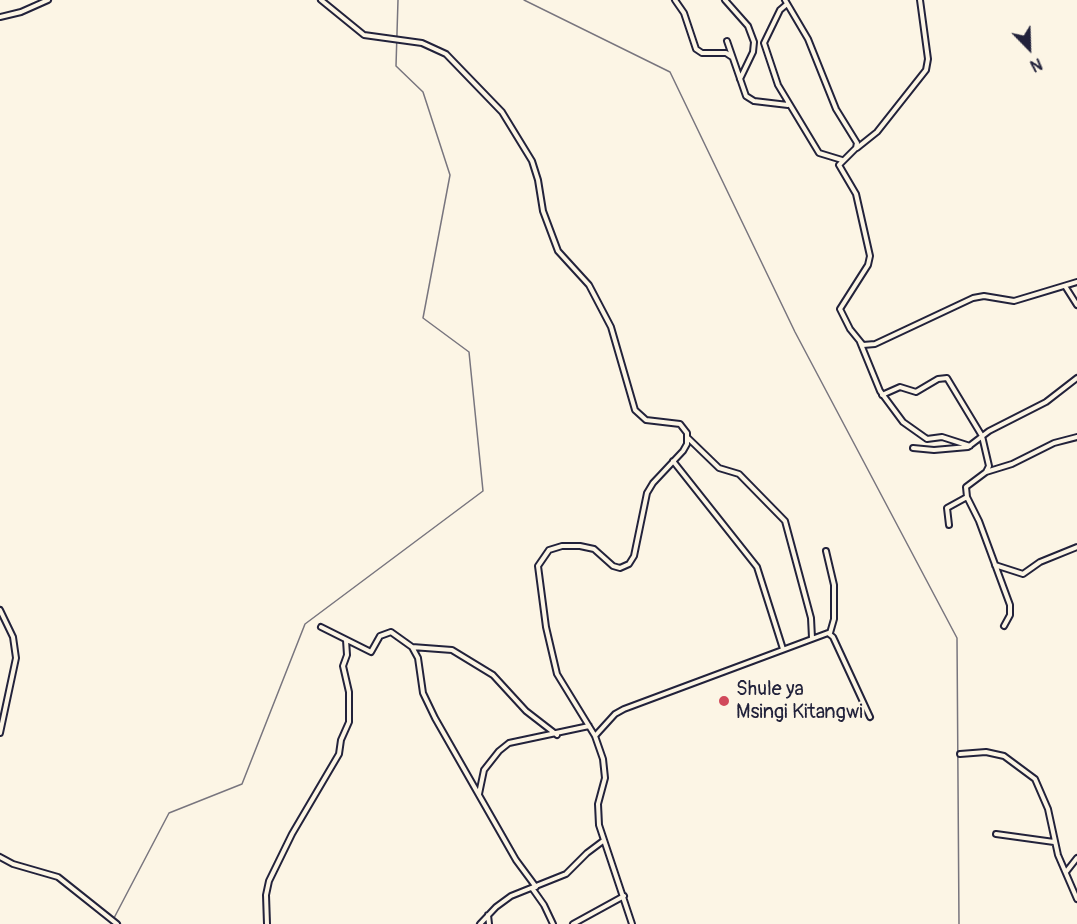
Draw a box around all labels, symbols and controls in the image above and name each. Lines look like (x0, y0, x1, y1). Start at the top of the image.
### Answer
north arrow (999, 18, 1059, 78)
text: N (1027, 53, 1045, 76)
place label: Shule ya Msingi Kitangwi (736, 678, 863, 725)
marker: Shule ya Msingi Kitangwi (717, 694, 731, 708)

